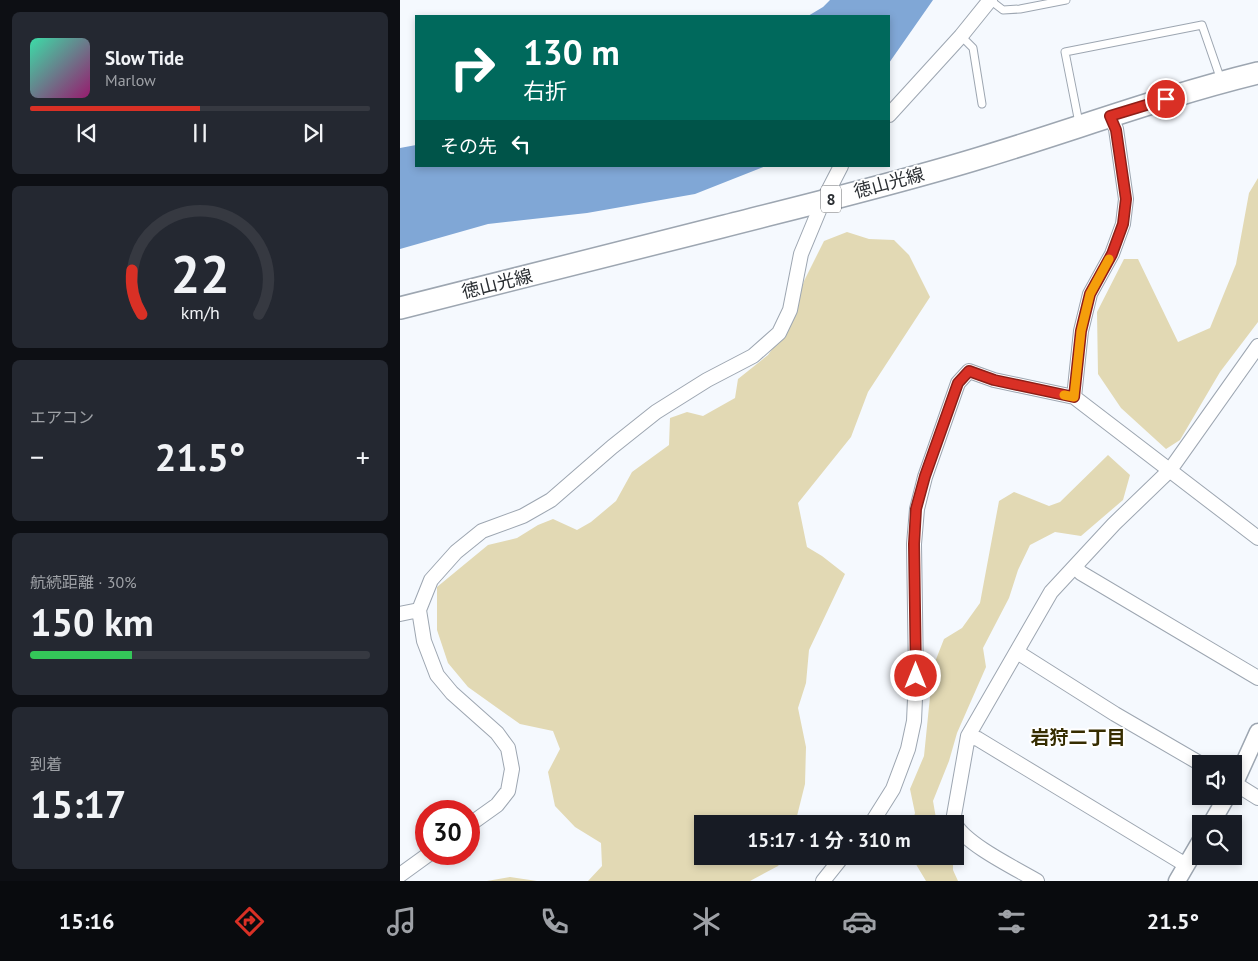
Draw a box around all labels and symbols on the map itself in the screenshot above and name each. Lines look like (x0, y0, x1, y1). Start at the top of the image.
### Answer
pin (1145, 78, 1187, 120)
street label: 徳山光線 (851, 162, 927, 203)
road number: 8 (821, 185, 841, 212)
street label: 徳山光線 (459, 264, 535, 303)
position arrow (889, 649, 941, 701)
district label: 岩狩二丁目 (1030, 725, 1126, 749)
speed limit sign: 30 (415, 800, 480, 865)

